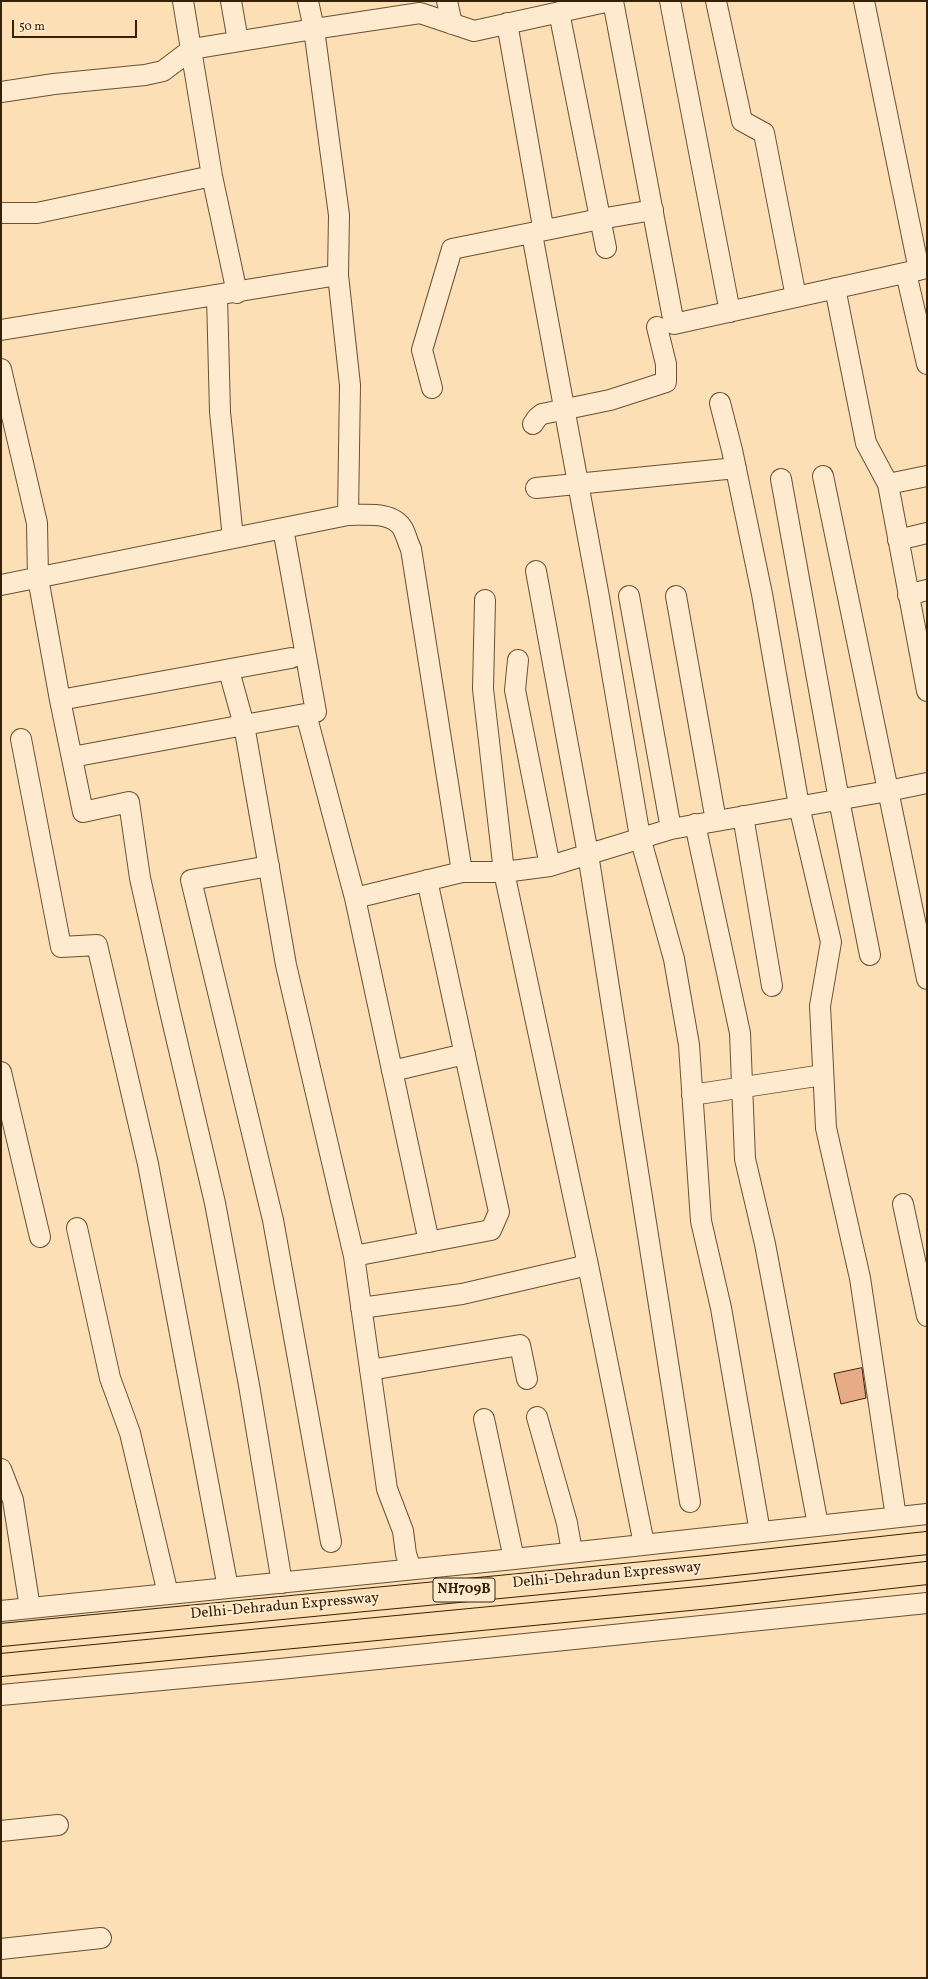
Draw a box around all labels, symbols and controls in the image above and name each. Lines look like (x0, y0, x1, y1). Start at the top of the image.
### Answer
scale bar (14, 12, 139, 38)
text: 50 m (19, 19, 45, 35)
street label: Delhi-Dehradun Expressway (512, 1559, 702, 1593)
road number: NH709B (433, 1578, 495, 1602)
street label: Delhi-Dehradun Expressway (190, 1590, 380, 1624)

